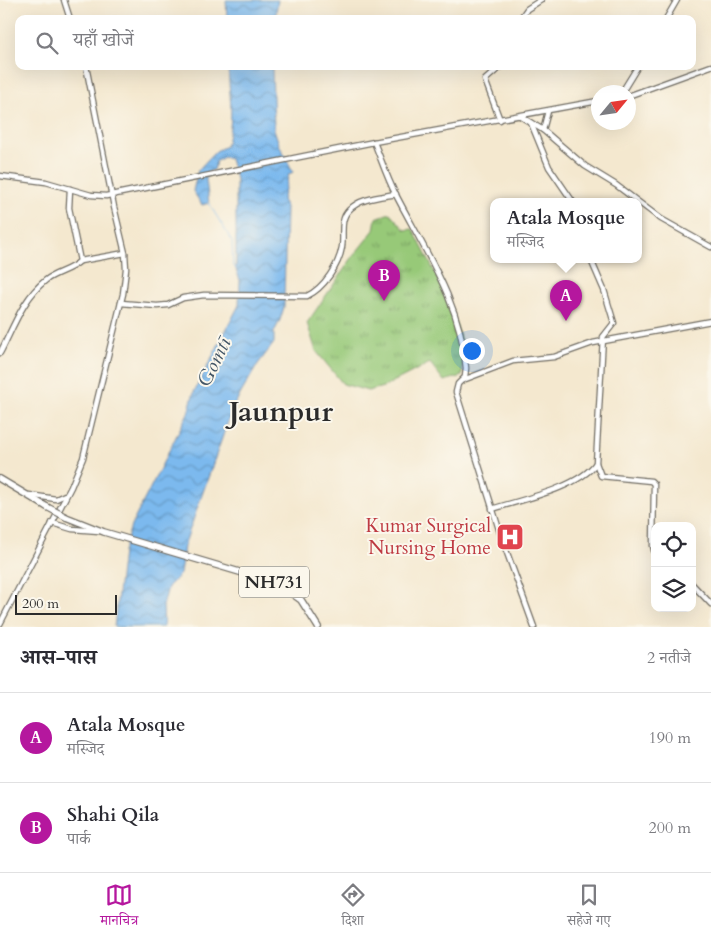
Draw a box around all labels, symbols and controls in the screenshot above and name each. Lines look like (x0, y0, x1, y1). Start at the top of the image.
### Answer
search box (15, 15, 696, 70)
text: यहाँ खोजें (73, 27, 134, 53)
icon: search (33, 29, 61, 57)
north arrow (591, 85, 636, 130)
popup (490, 198, 642, 263)
text: Atala Mosque (507, 205, 625, 231)
text: मस्जिद (507, 231, 544, 253)
pin: B (368, 260, 400, 301)
pin: A (550, 280, 582, 321)
water label: Gomtī (191, 332, 238, 391)
your location (459, 338, 485, 364)
district label: Jaunpur (225, 392, 333, 432)
place label: Kumar Surgical Nursing Home (366, 513, 491, 561)
hospital icon: Kumar Surgical Nursing Home (495, 522, 525, 552)
map controls (651, 522, 696, 612)
button: locate (651, 522, 696, 567)
road number: NH731 (239, 566, 309, 598)
button: layers (651, 567, 696, 612)
scale bar (15, 592, 118, 615)
text: 200 m (22, 594, 59, 613)
text: आस-पास (20, 643, 97, 672)
text: 2 नतीजे (647, 647, 691, 669)
text: Atala Mosque (67, 712, 186, 738)
text: A (30, 727, 42, 749)
text: 190 m (649, 727, 691, 749)
text: मस्जिद (67, 738, 104, 760)
text: Shahi Qila (67, 802, 159, 828)
text: B (30, 817, 42, 839)
text: 200 m (649, 817, 691, 839)
text: पार्क (67, 828, 91, 850)
tab: मानचित्र (100, 881, 138, 934)
tab: दिशा (339, 881, 367, 934)
tab: सहेजे गए (567, 881, 611, 934)

